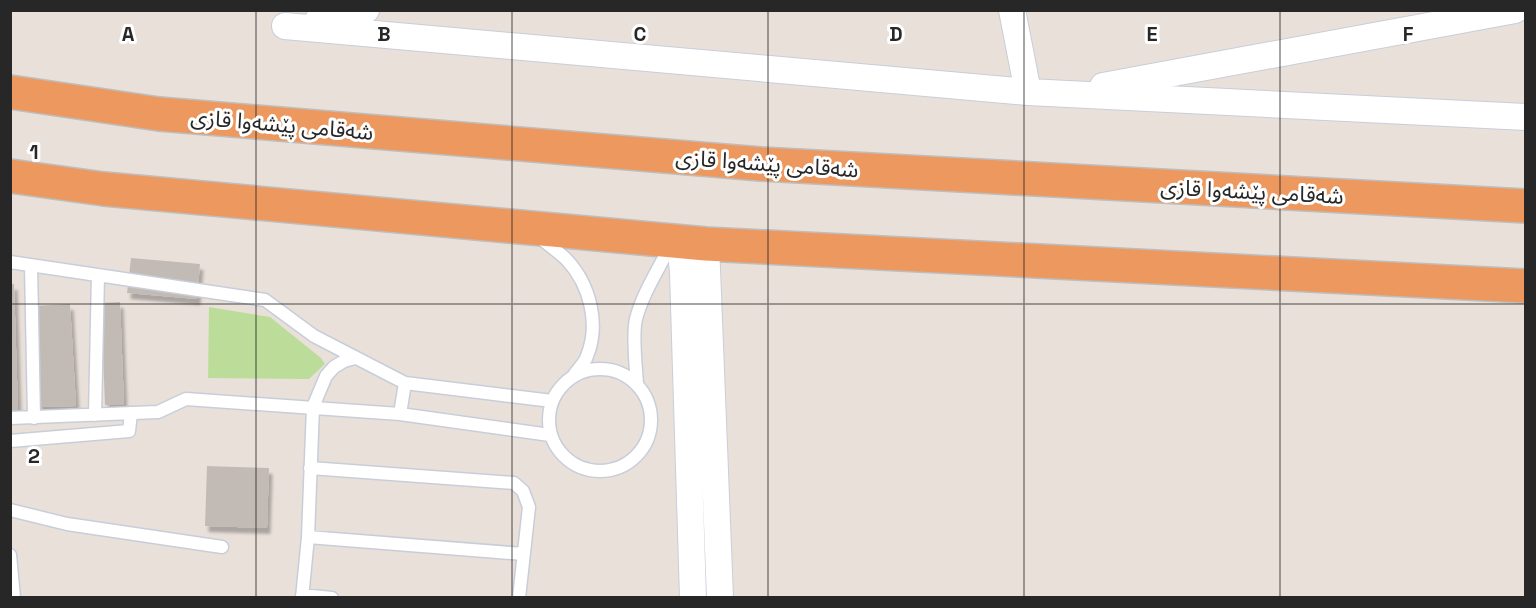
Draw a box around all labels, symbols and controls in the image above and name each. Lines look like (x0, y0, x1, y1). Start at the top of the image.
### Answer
text: A (122, 21, 135, 47)
text: B (377, 21, 391, 47)
text: C (634, 21, 647, 47)
text: D (889, 21, 903, 47)
text: E (1146, 21, 1158, 47)
text: F (1403, 21, 1414, 47)
street label: شەقامی پێشەوا قازی (189, 102, 375, 147)
text: 1 (29, 139, 39, 165)
street label: شەقامی پێشەوا قازی (674, 143, 860, 185)
street label: شەقامی پێشەوا قازی (1160, 172, 1344, 211)
text: 2 (28, 443, 40, 469)

